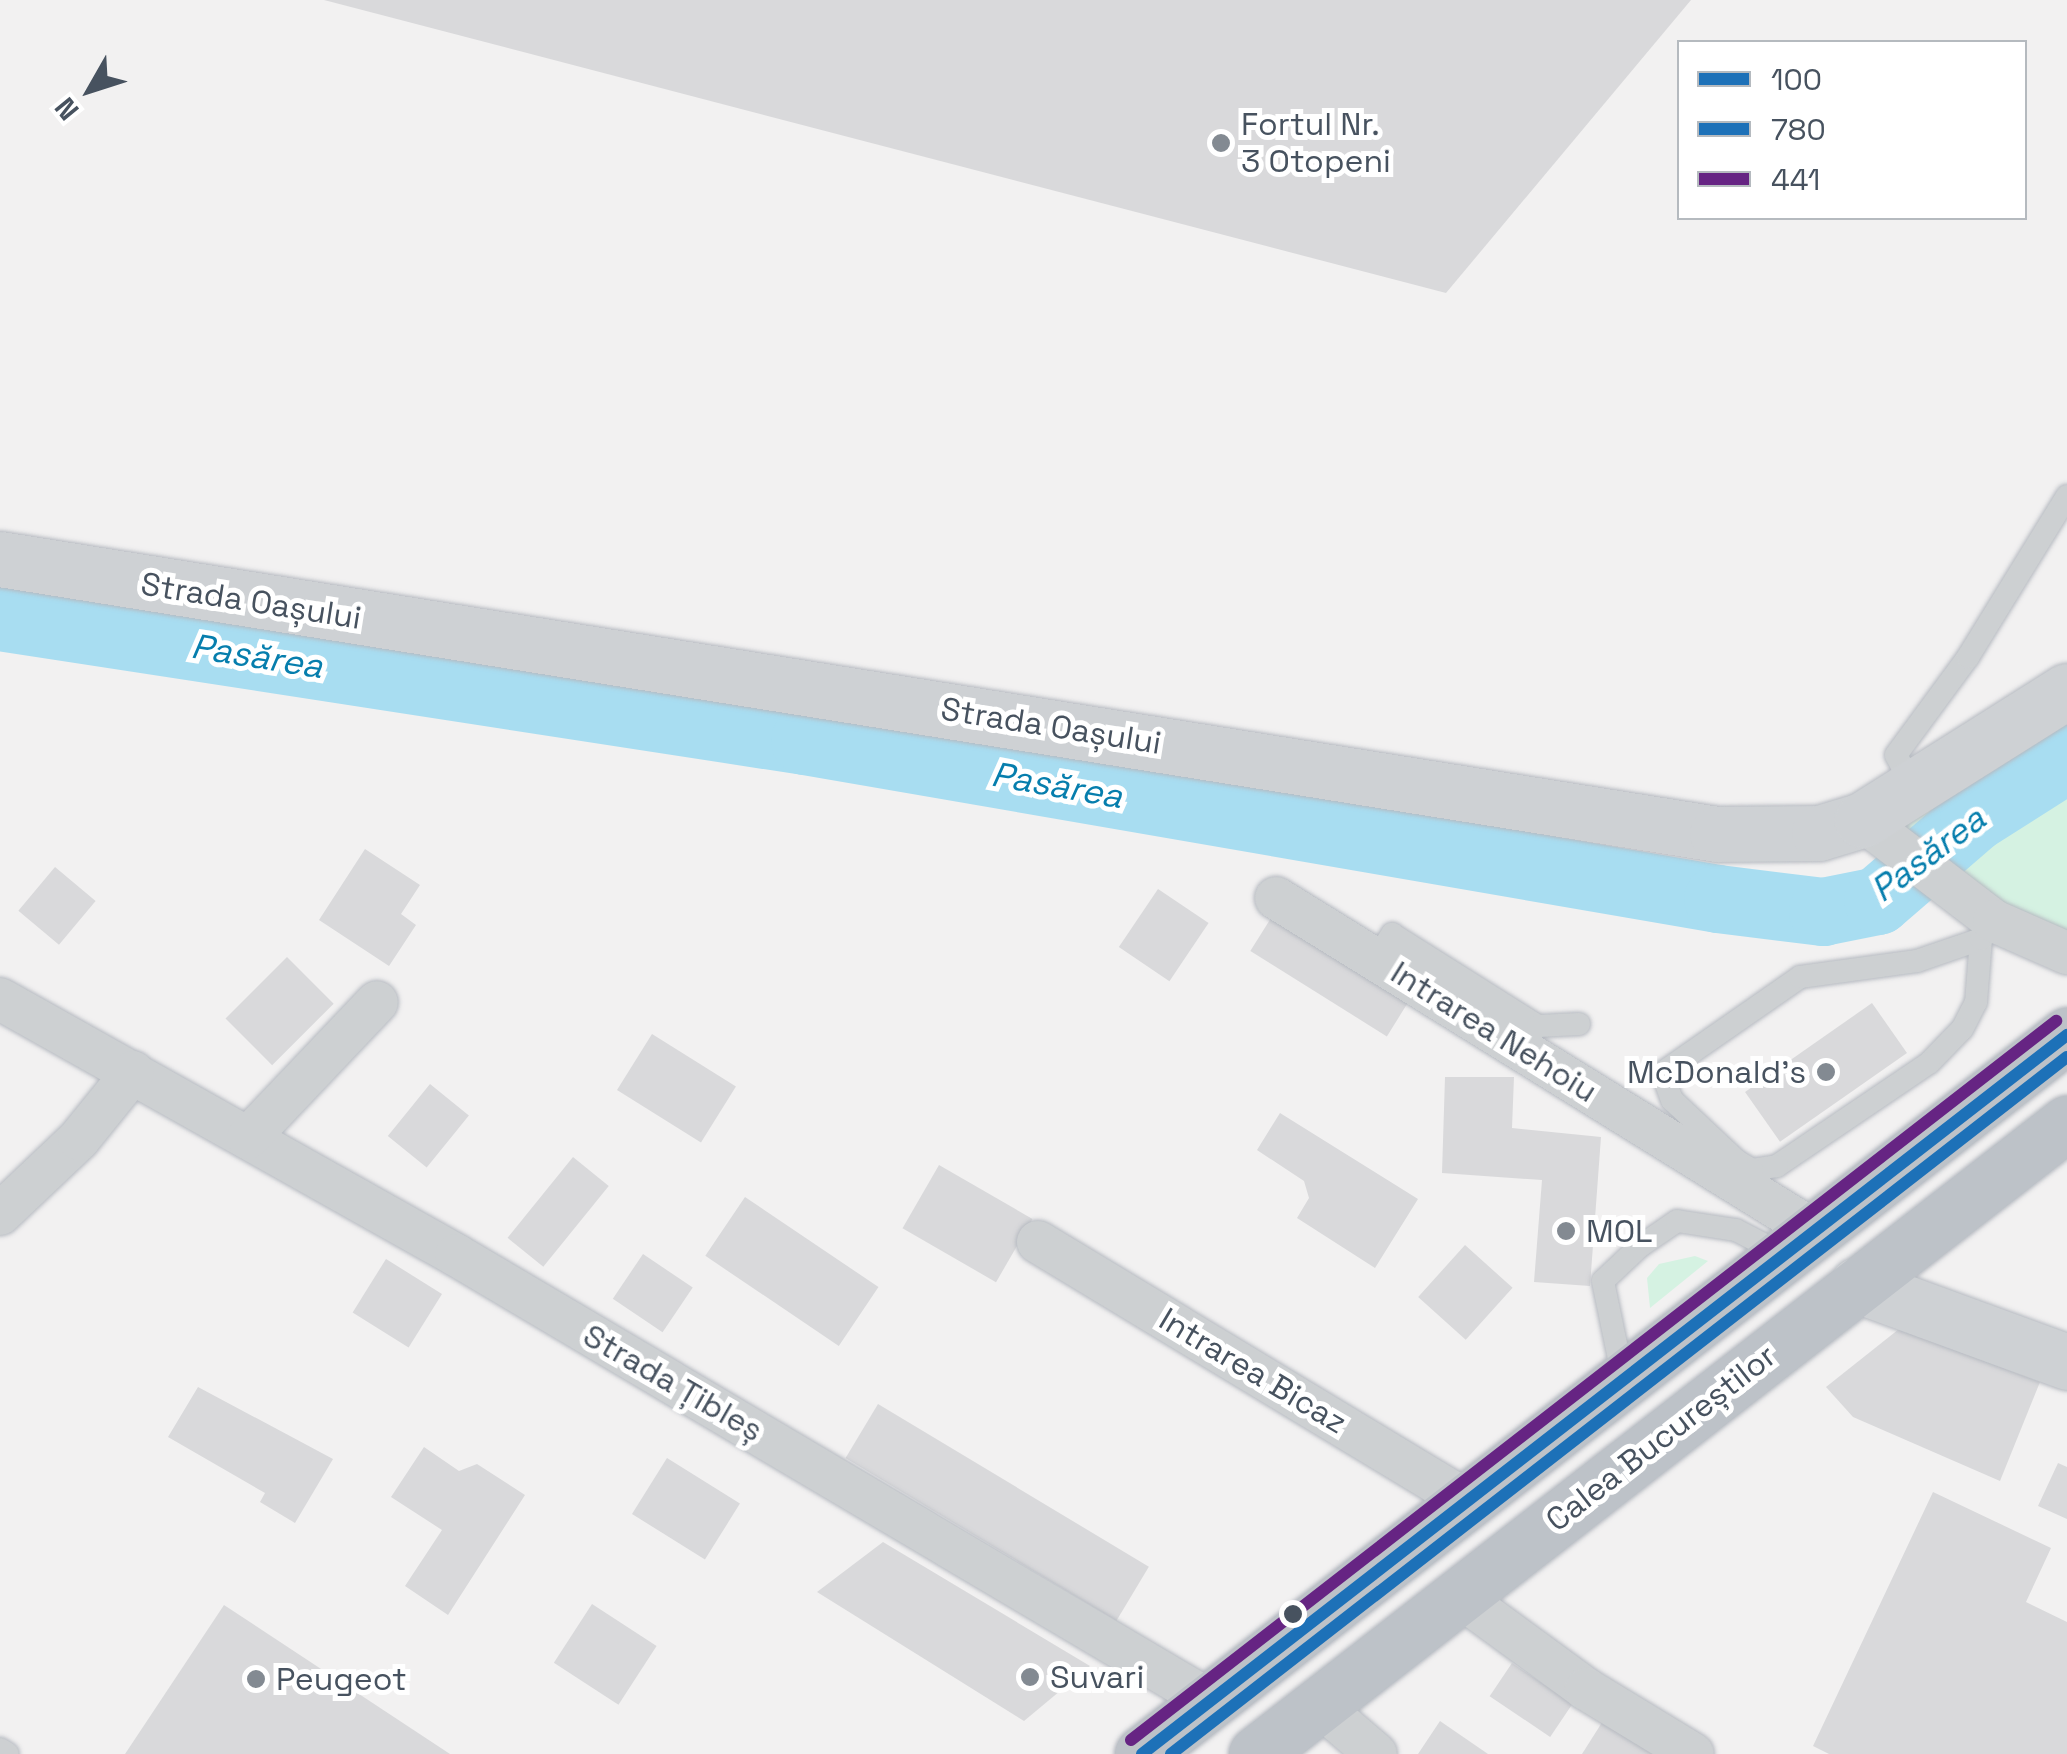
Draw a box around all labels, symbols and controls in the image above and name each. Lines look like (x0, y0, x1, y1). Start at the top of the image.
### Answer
north arrow (40, 40, 140, 140)
legend (1677, 40, 2027, 220)
text: 100 (1771, 60, 1822, 99)
text: N (47, 90, 87, 128)
place label: Fortul Nr. 3 Otopeni (1241, 106, 1391, 181)
text: 780 (1771, 110, 1826, 149)
marker: Fortul Nr. 3 Otopeni (1210, 132, 1232, 154)
text: 441 (1771, 160, 1820, 199)
street label: Strada Oașului (138, 565, 364, 637)
water label: Pasărea (188, 625, 326, 687)
street label: Strada Oașului (938, 690, 1164, 762)
water label: Pasărea (988, 753, 1126, 817)
water label: Pasărea (1862, 797, 1994, 911)
street label: Intrarea Nehoiu (1384, 953, 1604, 1111)
place label: McDonald's (1627, 1053, 1806, 1091)
marker: McDonald's (1815, 1061, 1837, 1083)
place label: MOL (1586, 1212, 1653, 1250)
marker: MOL (1555, 1220, 1577, 1242)
street label: Intrarea Bicaz (1152, 1300, 1354, 1442)
street label: Strada Țibleș (576, 1316, 770, 1450)
street label: Calea Bucureștilor (1538, 1336, 1784, 1540)
unlabelled marker (1283, 1604, 1303, 1624)
place label: Suvari (1050, 1658, 1144, 1696)
place label: Peugeot (276, 1660, 407, 1698)
marker: Suvari (1019, 1666, 1041, 1688)
marker: Peugeot (245, 1668, 267, 1690)

